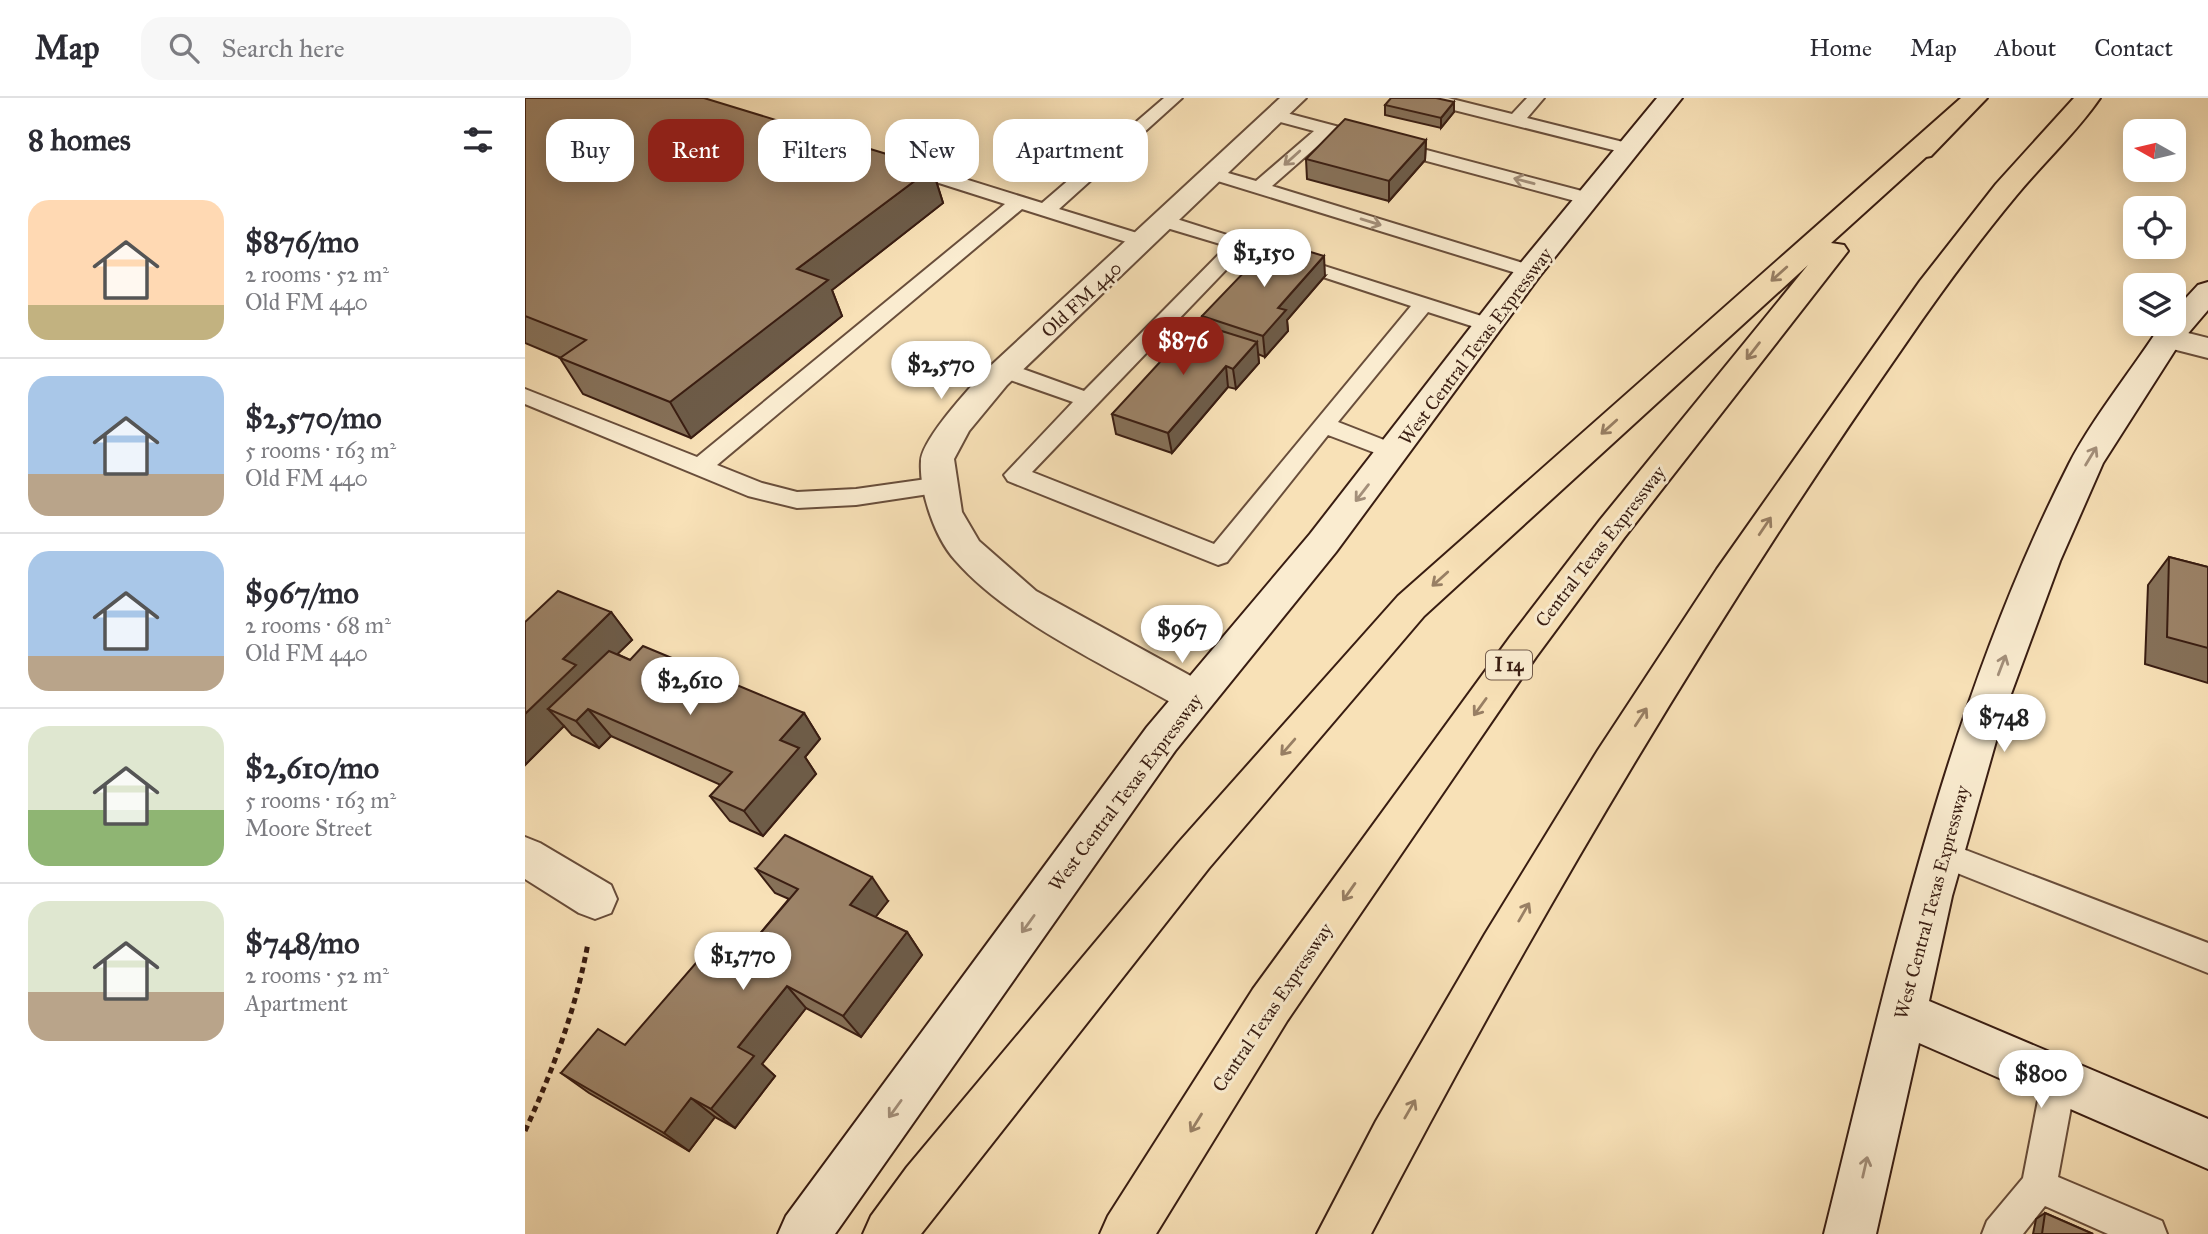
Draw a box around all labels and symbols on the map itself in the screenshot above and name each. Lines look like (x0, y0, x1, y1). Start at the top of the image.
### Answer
north arrow (2123, 119, 2186, 182)
one-way arrow (1284, 150, 1302, 166)
one-way arrow (1513, 174, 1536, 187)
one-way arrow (1360, 217, 1382, 230)
pin: $1,150 (1207, 230, 1321, 289)
street label: West Central Texas Expressway (1394, 242, 1558, 450)
street label: Old FM 440 (1036, 256, 1126, 342)
one-way arrow (1770, 266, 1788, 282)
pin: $876 (1142, 317, 1224, 377)
pin: $2,570 (884, 342, 998, 401)
one-way arrow (1745, 342, 1760, 360)
one-way arrow (1601, 418, 1618, 435)
one-way arrow (2085, 446, 2099, 466)
street label: Central Texas Expressway (1530, 460, 1671, 632)
one-way arrow (1355, 484, 1370, 502)
one-way arrow (1758, 517, 1772, 536)
one-way arrow (1431, 571, 1449, 587)
pin: $967 (1141, 606, 1223, 665)
road number: I 14 (1486, 650, 1532, 680)
one-way arrow (1997, 654, 2010, 676)
pin: $2,610 (633, 658, 747, 717)
street label: West Central Texas Expressway (1044, 688, 1208, 896)
pin: $748 (1963, 694, 2045, 754)
one-way arrow (1473, 697, 1487, 716)
one-way arrow (1635, 708, 1649, 728)
one-way arrow (1280, 738, 1296, 756)
street label: West Central Texas Expressway (1889, 782, 1974, 1022)
one-way arrow (1342, 882, 1356, 902)
one-way arrow (1517, 903, 1531, 923)
one-way arrow (1020, 914, 1035, 933)
street label: Central Texas Expressway (1207, 918, 1338, 1096)
pin: $1,770 (686, 932, 800, 992)
pin: $800 (2000, 1051, 2082, 1110)
one-way arrow (887, 1099, 902, 1118)
one-way arrow (1404, 1100, 1418, 1120)
one-way arrow (1188, 1113, 1203, 1132)
one-way arrow (1859, 1157, 1872, 1179)

